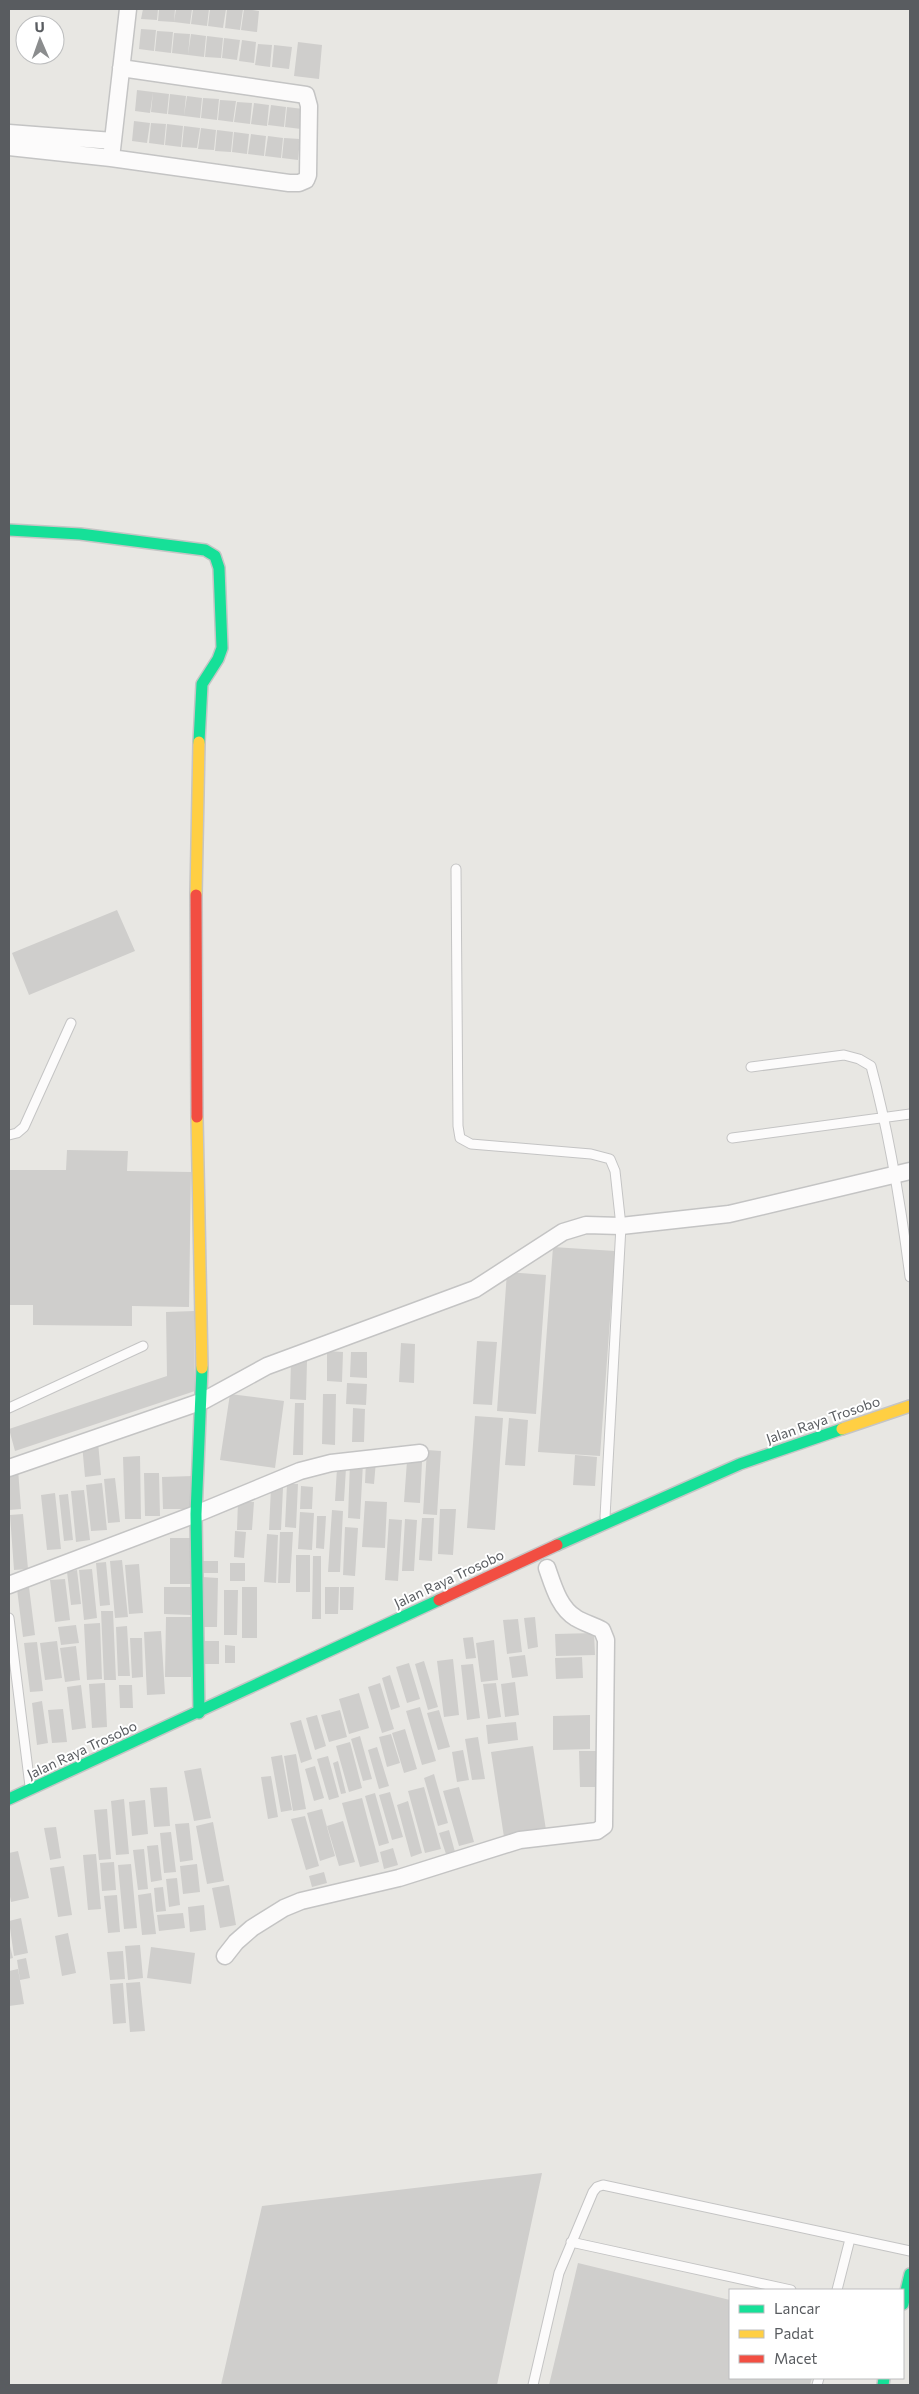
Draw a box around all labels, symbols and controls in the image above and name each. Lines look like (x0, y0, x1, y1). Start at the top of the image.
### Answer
north arrow (15, 15, 65, 65)
text: U (34, 18, 45, 35)
street label: Jalan Raya Trosobo (764, 1392, 882, 1447)
street label: Jalan Raya Trosobo (391, 1546, 506, 1611)
street label: Jalan Raya Trosobo (24, 1717, 139, 1782)
legend (729, 2289, 904, 2379)
text: Lancar (774, 2299, 820, 2317)
text: Padat (774, 2324, 814, 2342)
text: Macet (774, 2349, 817, 2367)

